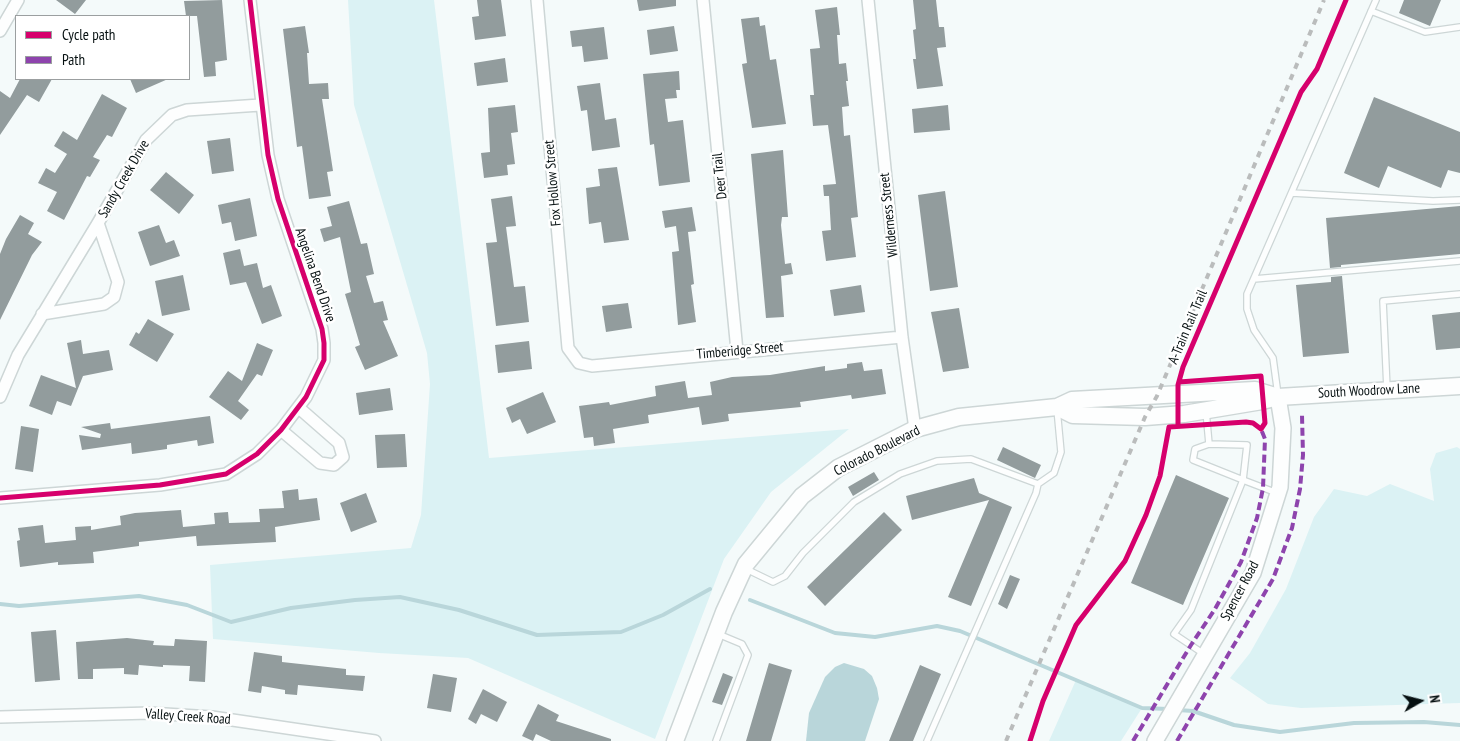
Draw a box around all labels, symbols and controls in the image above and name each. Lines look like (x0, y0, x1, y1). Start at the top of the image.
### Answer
legend (15, 15, 190, 80)
text: Cycle path (62, 25, 115, 44)
text: Path (62, 50, 85, 69)
street label: Sandy Creek Drive (95, 137, 153, 221)
street label: Fox Hollow Street (541, 139, 565, 227)
street label: Deer Trail (709, 152, 731, 200)
street label: Wilderness Street (876, 172, 902, 258)
street label: Angelina Bend Drive (291, 226, 339, 324)
street label: A-Train Rail Trail (1165, 287, 1211, 367)
street label: Timberidge Street (696, 339, 784, 363)
street label: South Woodrow Lane (1317, 380, 1421, 402)
street label: Colorado Boulevard (831, 422, 923, 480)
street label: Spencer Road (1217, 558, 1263, 624)
north arrow (1395, 676, 1445, 726)
text: N (1425, 694, 1444, 704)
street label: Valley Creek Road (145, 706, 231, 728)

